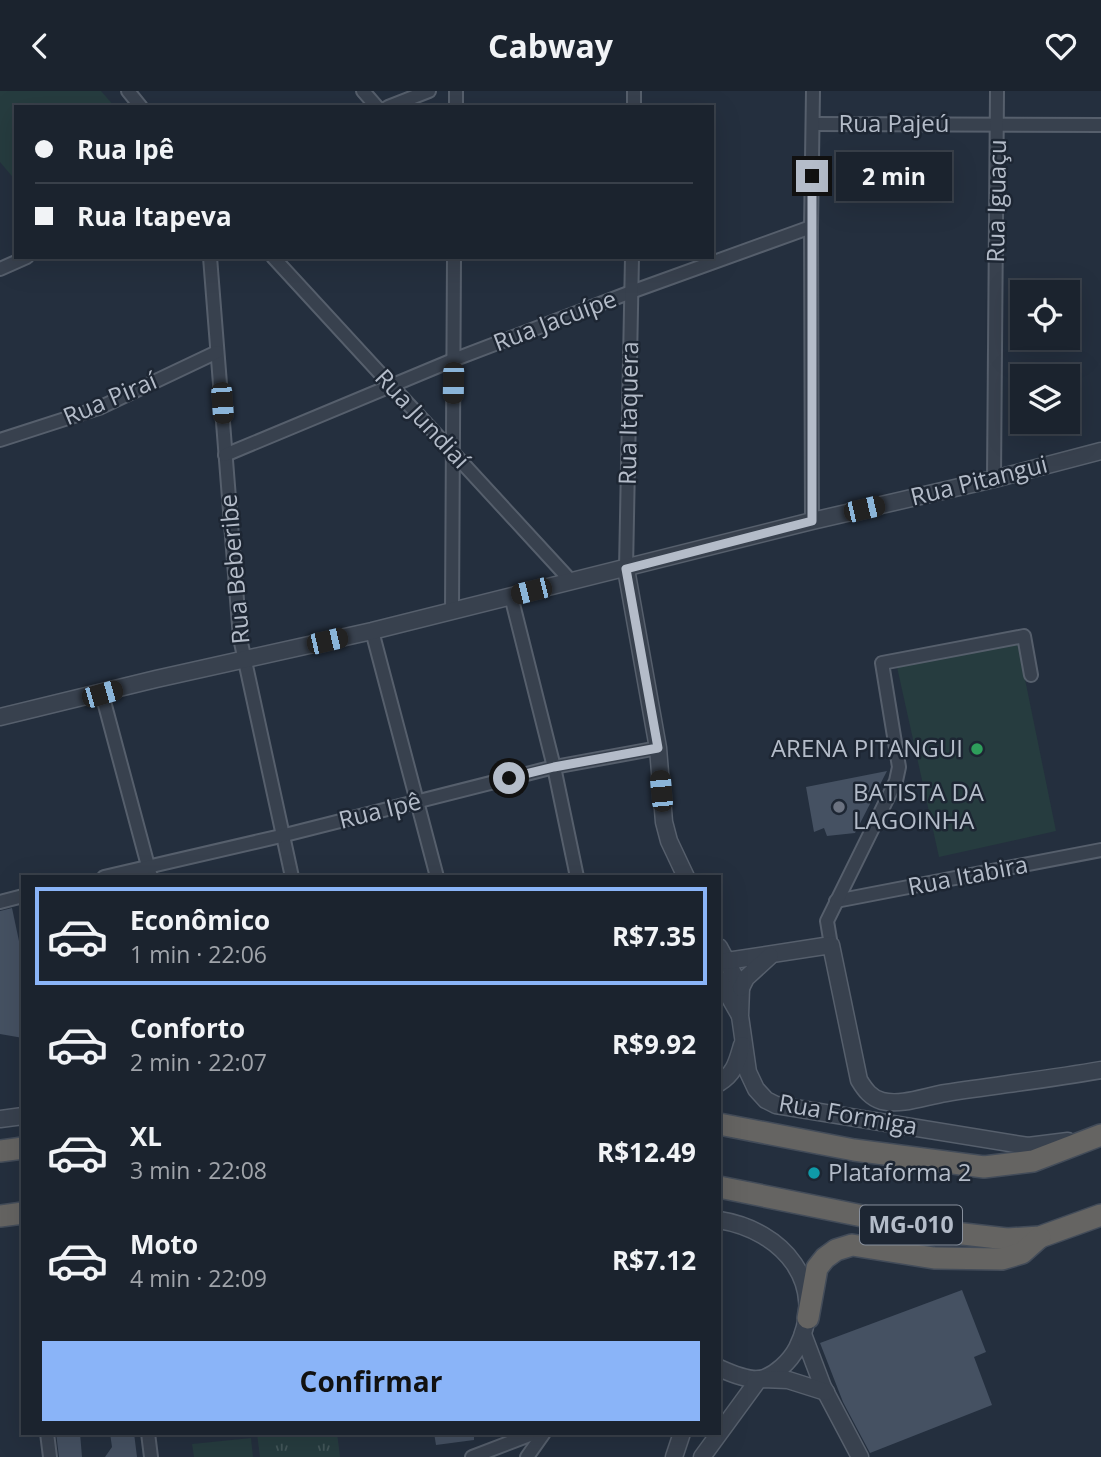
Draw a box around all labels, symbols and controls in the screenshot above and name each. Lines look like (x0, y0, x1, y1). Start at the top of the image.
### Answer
text: Cabway (488, 24, 613, 67)
icon: back (21, 27, 59, 65)
icon: heart (1042, 27, 1080, 65)
street label: Rua Pajeú (838, 106, 950, 139)
text: Rua Ipê (77, 131, 174, 167)
street label: Rua Iguaçu (978, 139, 1013, 263)
callout: 2 min (836, 151, 952, 201)
route end (796, 160, 828, 192)
text: 2 min (862, 160, 926, 192)
text: Rua Itapeva (77, 198, 232, 234)
map controls (1010, 280, 1080, 434)
button: locate (1010, 280, 1080, 350)
street label: Rua Jacuípe (488, 281, 621, 358)
street label: Rua Itaquera (610, 341, 645, 485)
street label: Rua Jundiaí (368, 361, 478, 476)
car (443, 362, 464, 404)
street label: Rua Piraí (57, 363, 162, 432)
button: layers (1010, 364, 1080, 434)
car (211, 381, 234, 425)
street label: Rua Pitangui (907, 447, 1051, 512)
street label: Rua Beberibe (211, 493, 256, 645)
car (842, 494, 887, 524)
car (509, 576, 554, 606)
car (305, 626, 350, 656)
car (79, 678, 126, 710)
place label: ARENA PITANGUI (771, 731, 963, 764)
marker: ARENA PITANGUI (969, 741, 985, 757)
route start (493, 762, 525, 794)
car (649, 769, 674, 813)
place label: BATISTA DA LAGOINHA (853, 775, 985, 836)
street label: Rua Ipê (335, 783, 424, 836)
marker: BATISTA DA LAGOINHA (831, 799, 847, 815)
street label: Rua Itabira (905, 847, 1031, 902)
text: Econômico (130, 902, 270, 938)
icon: car (46, 905, 109, 968)
text: R$7.35 (612, 918, 696, 954)
text: 1 min · 22:06 (130, 938, 267, 970)
text: Conforto (130, 1010, 245, 1046)
icon: car (46, 1013, 109, 1076)
text: R$9.92 (612, 1026, 696, 1062)
text: 2 min · 22:07 (130, 1046, 267, 1078)
street label: Rua Formiga (776, 1085, 920, 1142)
text: XL (130, 1118, 162, 1154)
icon: car (46, 1121, 109, 1184)
text: R$12.49 (597, 1134, 696, 1170)
text: 3 min · 22:08 (130, 1154, 267, 1186)
place label: Plataforma 2 (828, 1155, 972, 1188)
marker: Plataforma 2 (806, 1165, 822, 1181)
road number: MG-010 (860, 1205, 962, 1245)
text: Moto (130, 1226, 198, 1262)
icon: car (46, 1229, 109, 1292)
text: R$7.12 (612, 1242, 696, 1278)
text: 4 min · 22:09 (130, 1262, 267, 1294)
button: Confirmar (42, 1341, 700, 1421)

